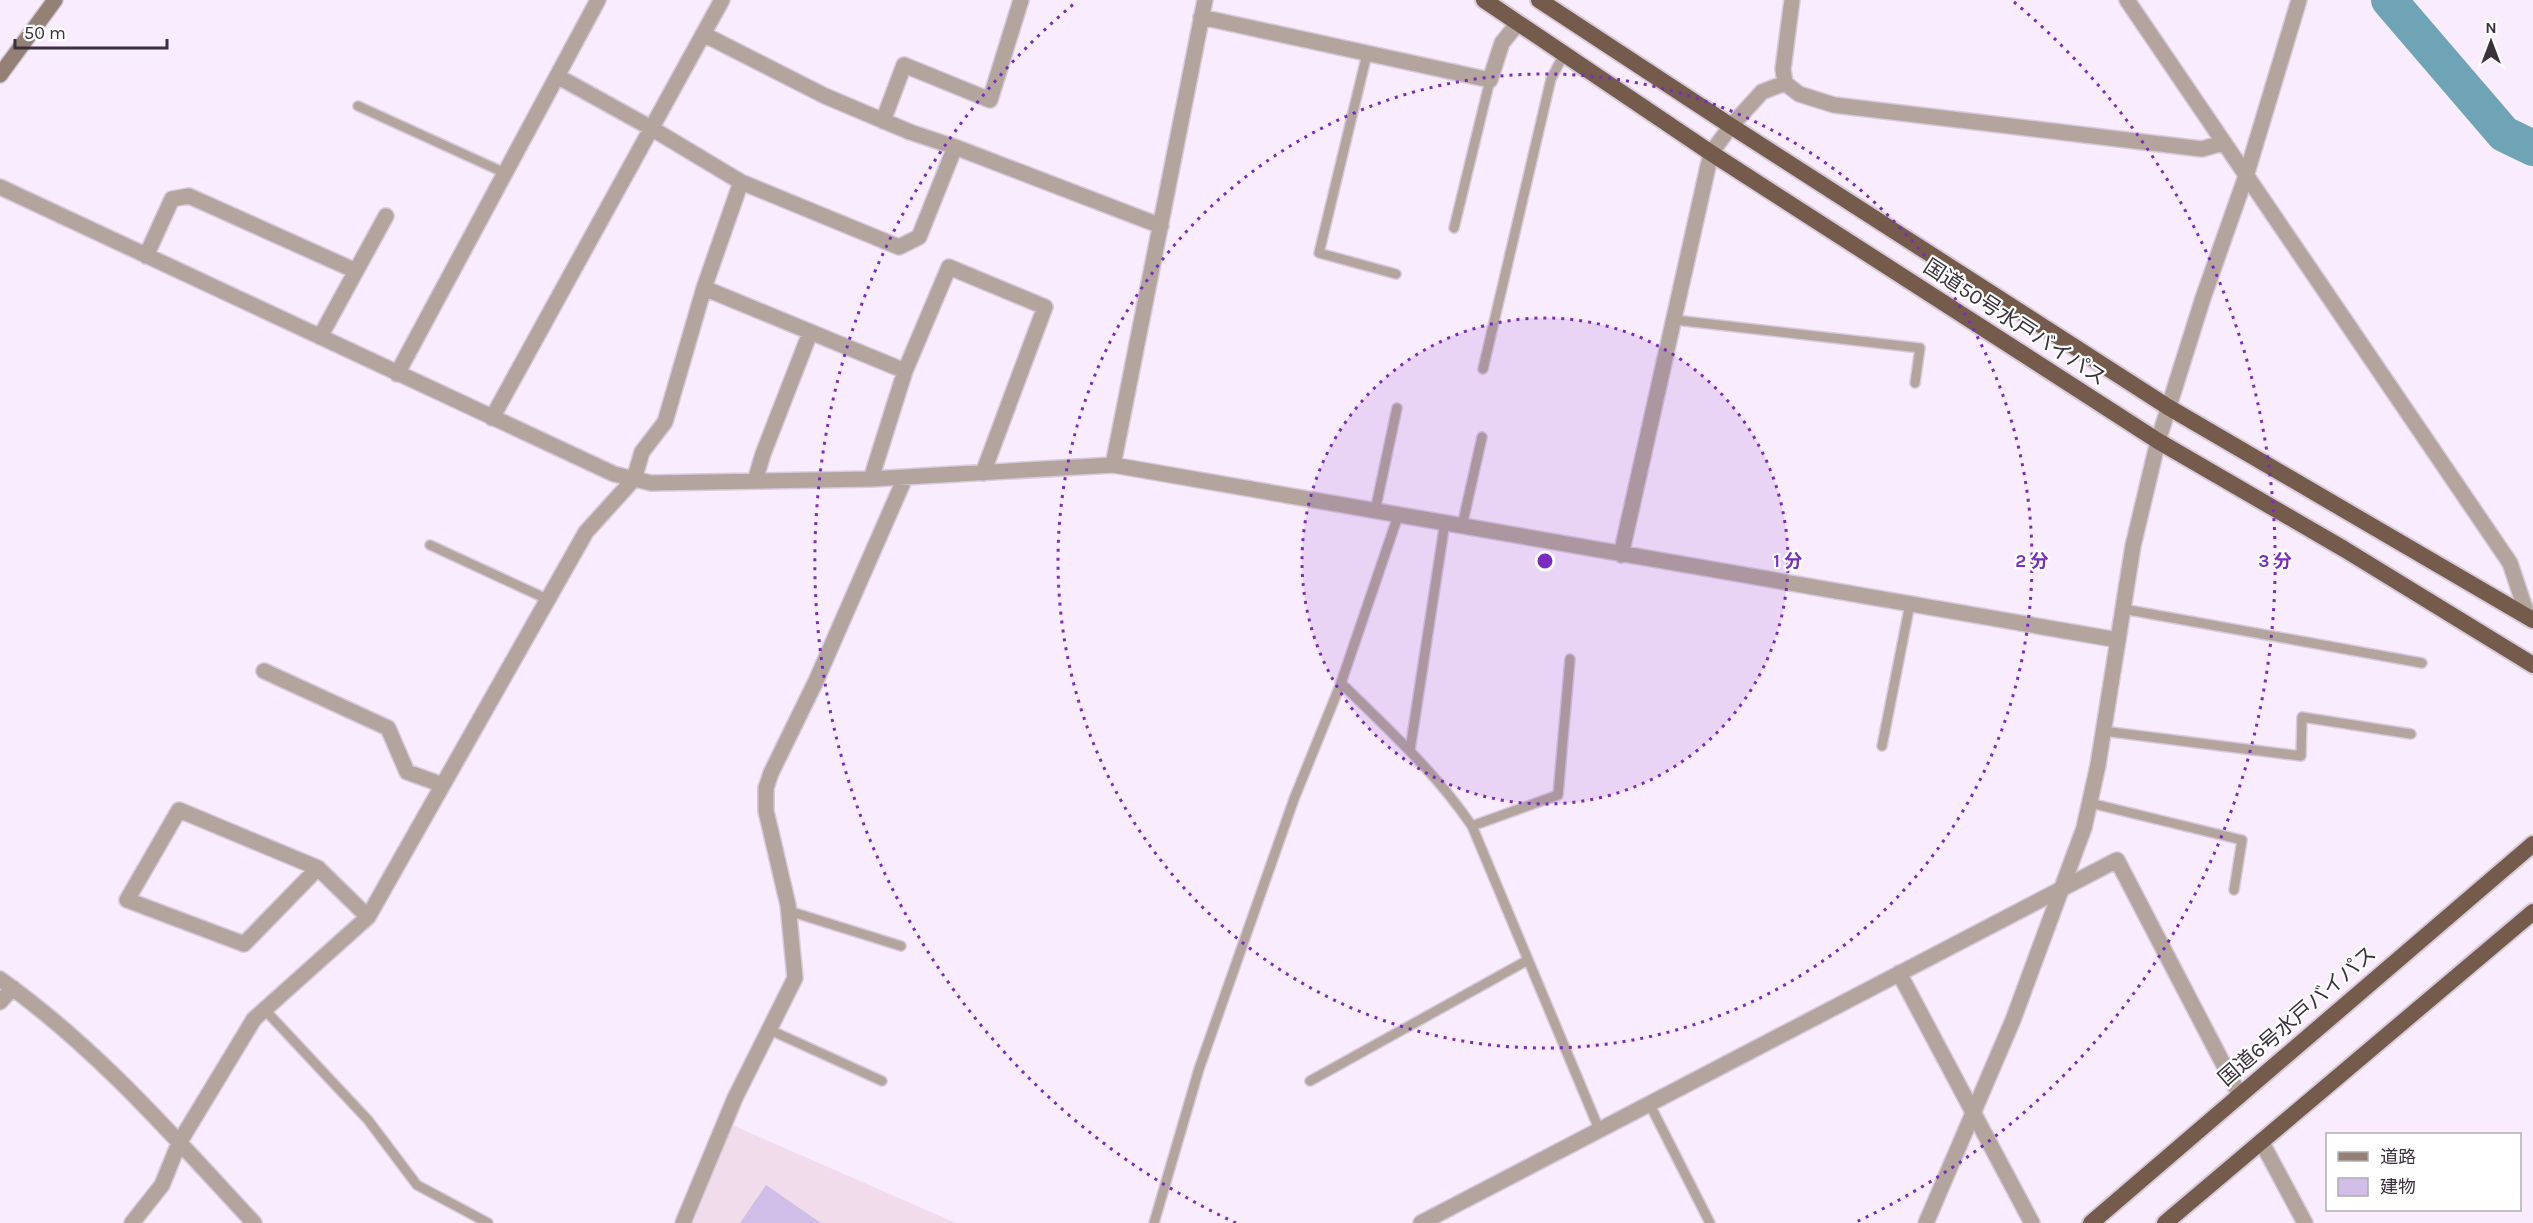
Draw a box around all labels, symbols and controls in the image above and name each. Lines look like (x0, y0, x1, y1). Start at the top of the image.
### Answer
scale bar (15, 12, 166, 50)
north arrow (2461, 12, 2521, 72)
text: N (2485, 18, 2497, 37)
text: 50 m (24, 22, 66, 44)
street label: 国道50号水戸バイパス (1919, 254, 2111, 390)
text: 1 分 (1774, 550, 1802, 572)
text: 2 分 (2015, 550, 2049, 572)
text: 3 分 (2258, 550, 2292, 572)
centre of rings (1535, 551, 1555, 571)
street label: 国道6号水戸バイパス (2213, 941, 2381, 1091)
legend (2326, 1133, 2521, 1211)
text: 道路 (2380, 1146, 2416, 1168)
text: 建物 (2380, 1176, 2416, 1198)

